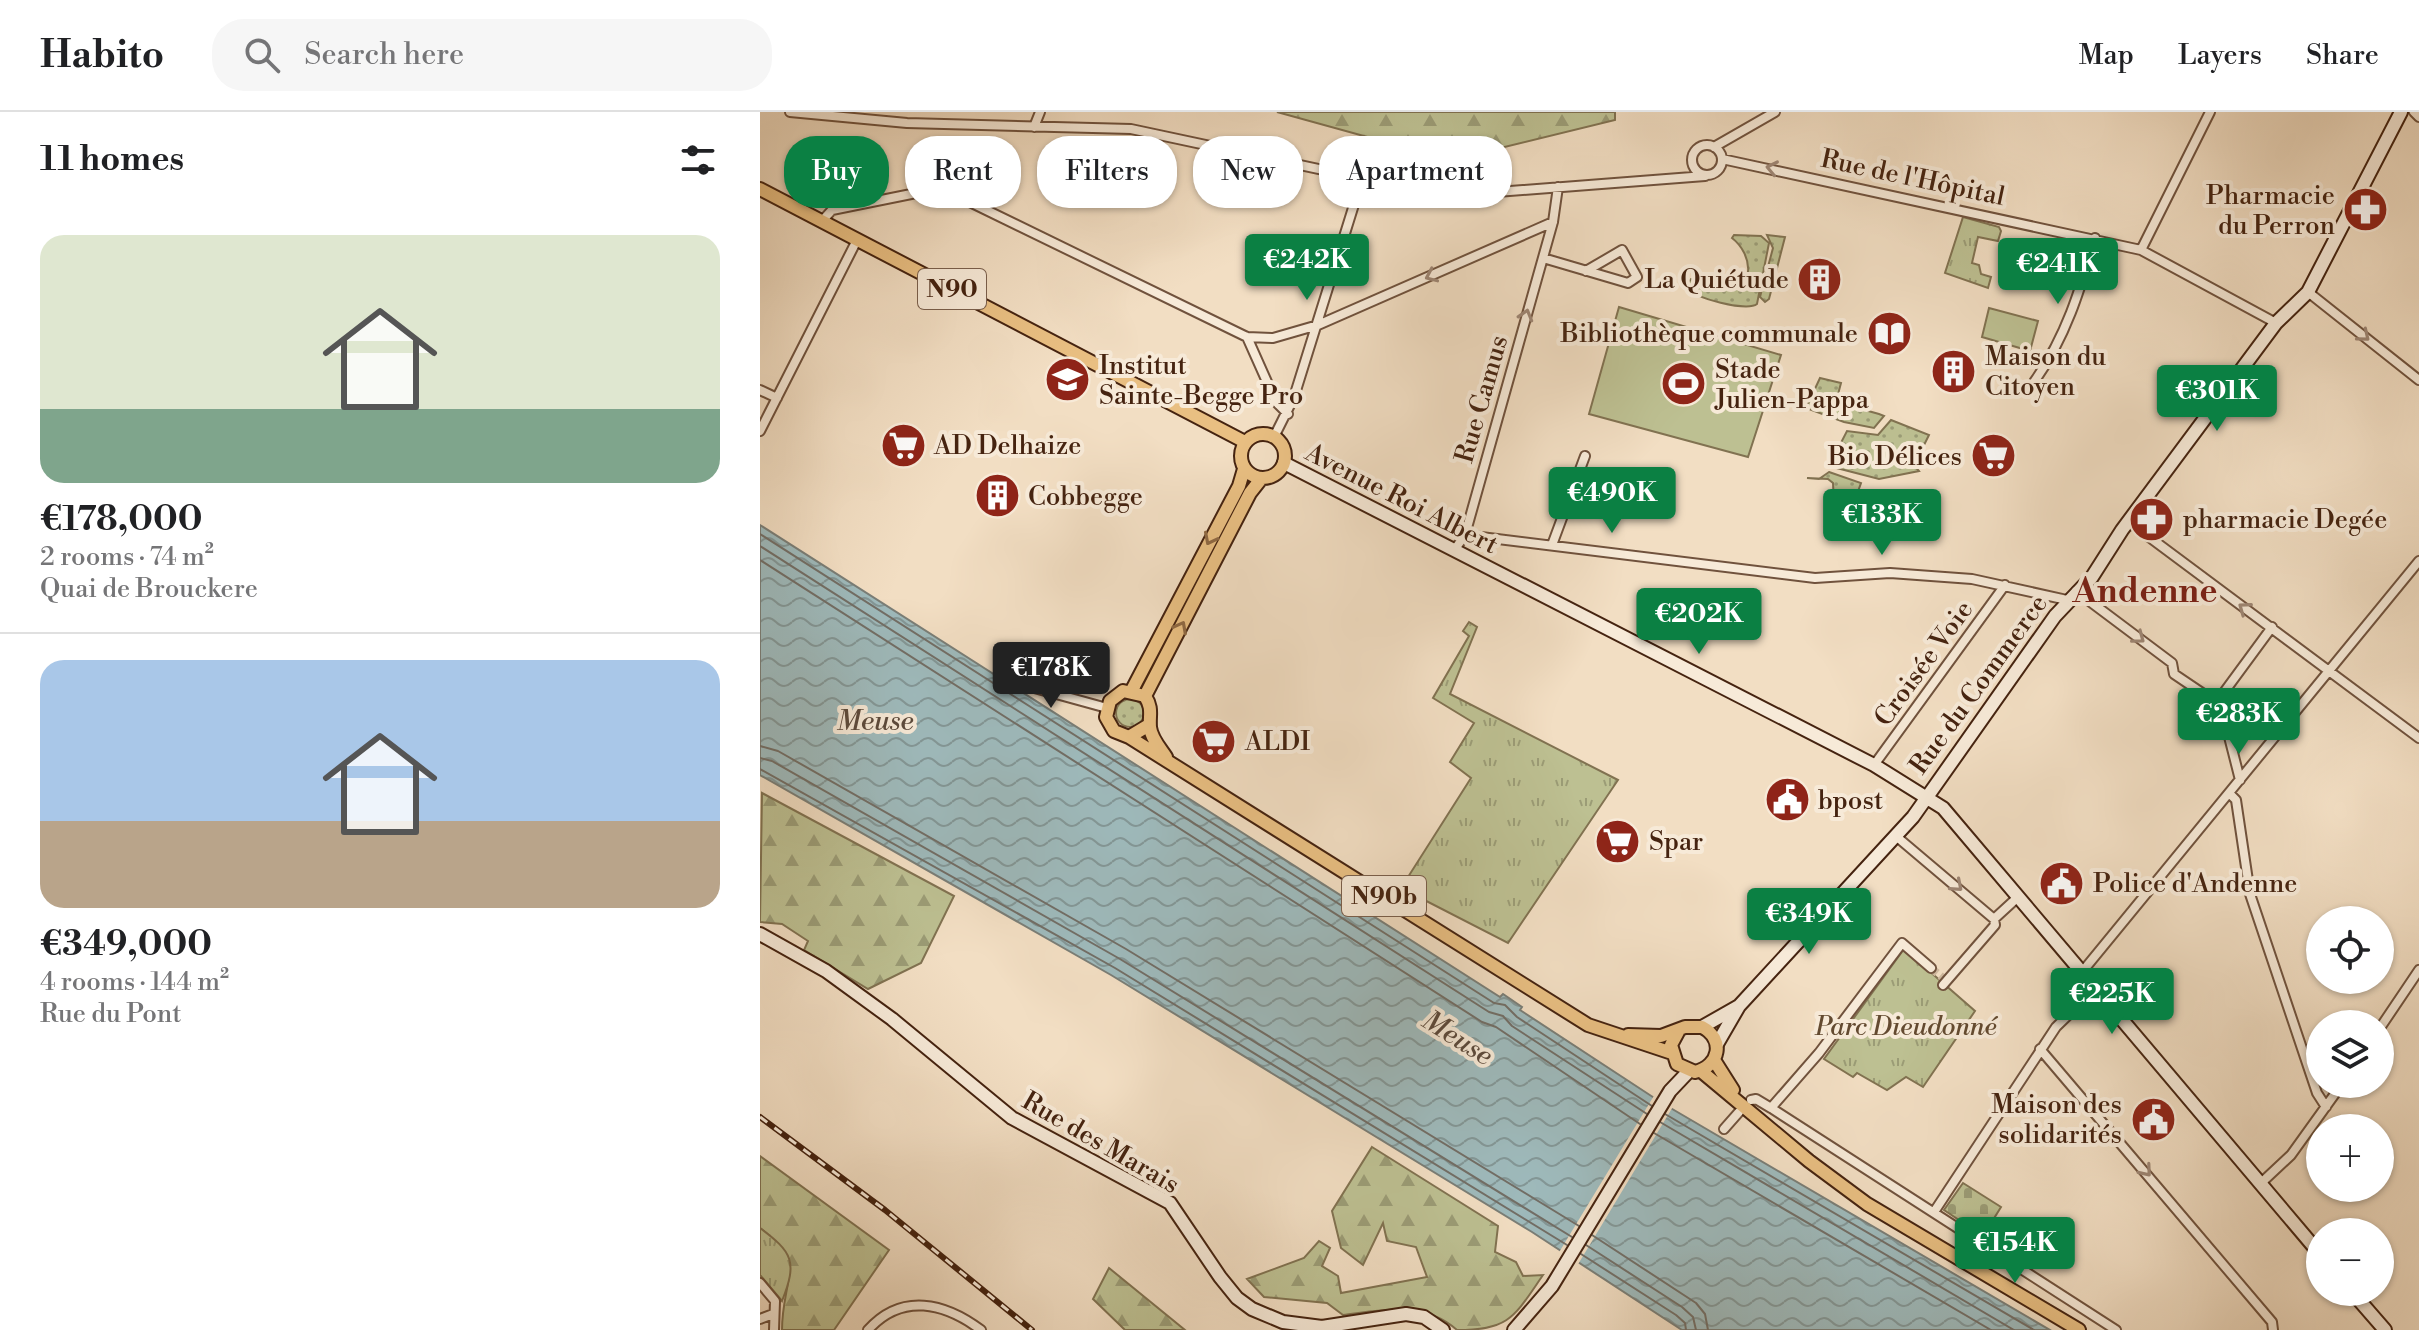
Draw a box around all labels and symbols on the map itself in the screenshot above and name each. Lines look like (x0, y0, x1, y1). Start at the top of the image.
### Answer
street label: Rue de l'Hôpital (1818, 143, 2008, 213)
one-way arrow (1766, 160, 1780, 177)
place label: Pharmacie du Perron (2206, 180, 2335, 242)
pharmacy icon: Pharmacie du Perron (2342, 186, 2390, 234)
pin: €242K (1251, 234, 1363, 302)
pin: €241K (2002, 238, 2114, 306)
building icon: La Quiétude (1796, 255, 1844, 303)
place label: La Quiétude (1644, 264, 1789, 296)
one-way arrow (1424, 266, 1439, 282)
road number: N90 (918, 269, 986, 309)
one-way arrow (1517, 308, 1533, 322)
library icon: Bibliothèque communale (1865, 309, 1913, 357)
place label: Bibliothèque communale (1560, 318, 1858, 350)
one-way arrow (2355, 326, 2369, 341)
street label: Rue Camus (1448, 332, 1515, 467)
place label: Maison du Citoyen (1985, 341, 2106, 403)
building icon: Maison du Citoyen (1930, 347, 1978, 395)
place label: Institut Sainte-Begge Pro (1099, 350, 1303, 412)
place label: Stade Julien-Pappa (1714, 354, 1870, 416)
school or university icon: Institut Sainte-Begge Pro (1044, 356, 1092, 404)
sports icon: Stade Julien-Pappa (1660, 360, 1708, 408)
pin: €301K (2161, 365, 2273, 433)
supermarket icon: AD Delhaize (879, 421, 927, 469)
place label: AD Delhaize (933, 430, 1081, 462)
supermarket icon: Bio Délices (1969, 432, 2017, 480)
street label: Avenue Roi Albert (1299, 436, 1503, 561)
place label: Bio Délices (1827, 441, 1962, 473)
pin: €490K (1556, 467, 1668, 535)
building icon: Cobbegge (973, 472, 1021, 520)
place label: Cobbegge (1028, 481, 1143, 513)
pin: €133K (1826, 489, 1938, 557)
pharmacy icon: pharmacie Degée (2128, 495, 2176, 543)
place label: pharmacie Degée (2183, 504, 2387, 536)
one-way arrow (1205, 531, 1220, 546)
district label: Andenne (2072, 571, 2217, 613)
pin: €202K (1643, 588, 1755, 656)
street label: Rue du Commerce (1903, 588, 2055, 781)
street label: Croisée Voie (1867, 594, 1980, 733)
one-way arrow (2238, 603, 2253, 618)
one-way arrow (1171, 621, 1186, 636)
one-way arrow (2130, 629, 2144, 643)
pin: €178K (995, 642, 1107, 710)
pin: €283K (2183, 688, 2295, 756)
water label: Meuse (836, 704, 914, 739)
supermarket icon: ALDI (1190, 717, 1238, 765)
place label: ALDI (1244, 726, 1310, 758)
public building icon: bpost (1763, 776, 1811, 824)
place label: bpost (1818, 785, 1883, 817)
supermarket icon: Spar (1594, 817, 1642, 865)
place label: Spar (1649, 826, 1703, 858)
public building icon: Police d'Andenne (2038, 859, 2086, 907)
place label: Police d'Andenne (2093, 868, 2297, 900)
road number: N90b (1342, 876, 1426, 916)
one-way arrow (1947, 876, 1962, 891)
pin: €349K (1753, 888, 1865, 956)
pin: €225K (2056, 968, 2168, 1036)
water label: Meuse (1415, 1003, 1499, 1074)
park label: Parc Dieudonné (1814, 1011, 1999, 1043)
street label: Rue des Marais (1016, 1085, 1185, 1201)
place label: Maison des solidarités (1991, 1089, 2122, 1151)
public building icon: Maison des solidarités (2129, 1095, 2177, 1143)
one-way arrow (2136, 1162, 2151, 1177)
pin: €154K (1959, 1217, 2071, 1285)

